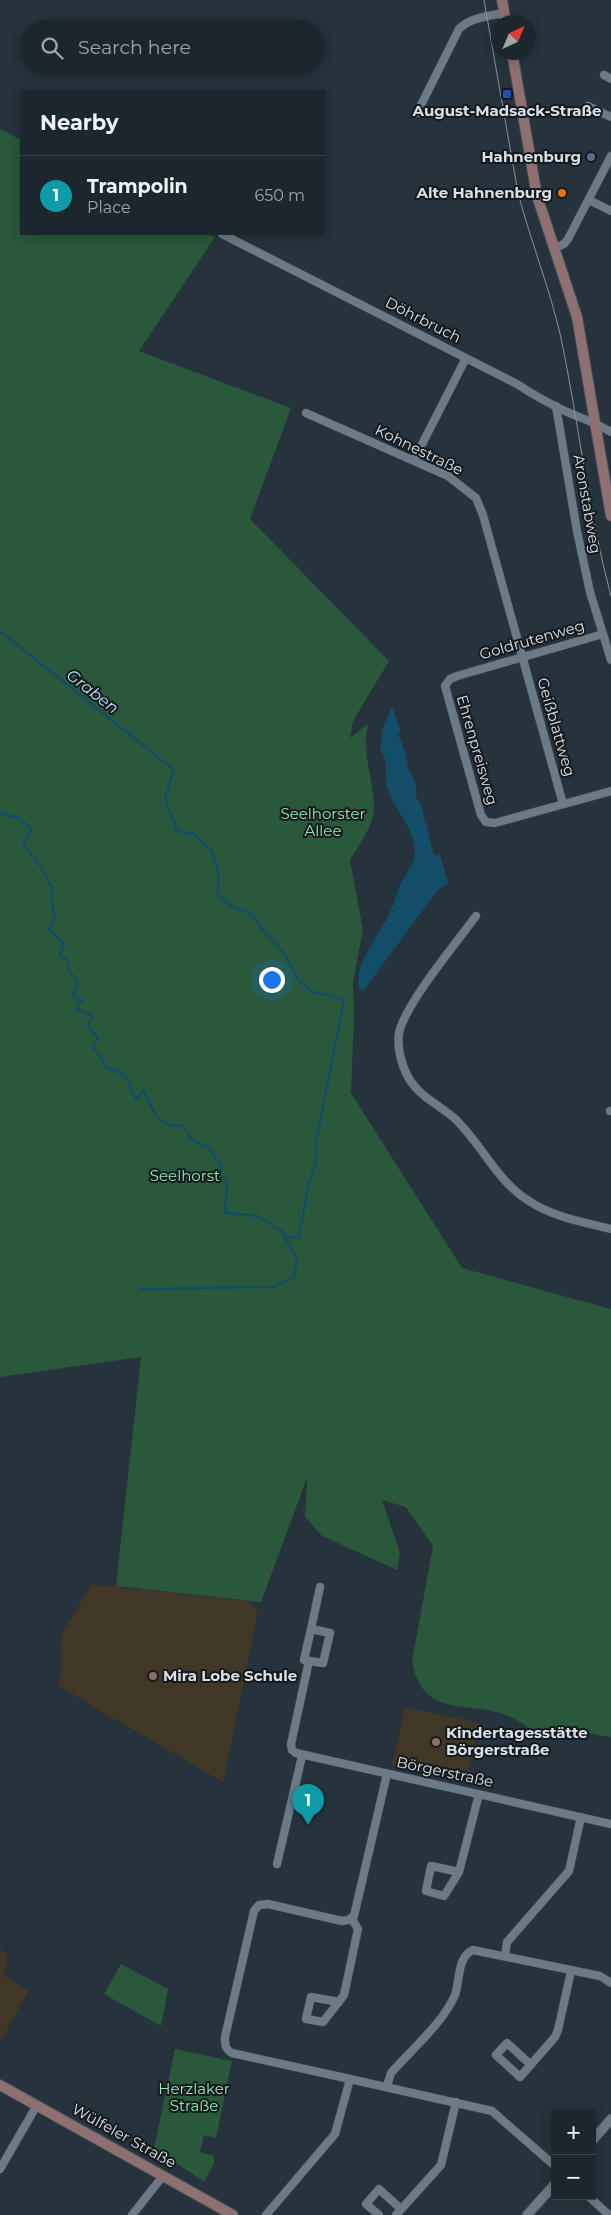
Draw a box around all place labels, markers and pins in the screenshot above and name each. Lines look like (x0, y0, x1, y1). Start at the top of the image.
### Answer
marker: August-Madsack-Straße (501, 88, 513, 100)
place label: August-Madsack-Straße (412, 101, 601, 120)
place label: Hahnenburg (482, 147, 581, 166)
marker: Hahnenburg (585, 151, 597, 163)
place label: Alte Hahnenburg (416, 183, 552, 202)
marker: Alte Hahnenburg (556, 187, 568, 199)
place label: Mira Lobe Schule (163, 1666, 297, 1685)
marker: Mira Lobe Schule (147, 1670, 159, 1682)
place label: Kindertagesstätte Börgerstraße (446, 1723, 588, 1759)
marker: Kindertagesstätte Börgerstraße (430, 1736, 442, 1748)
pin: 1 (292, 1784, 324, 1825)

